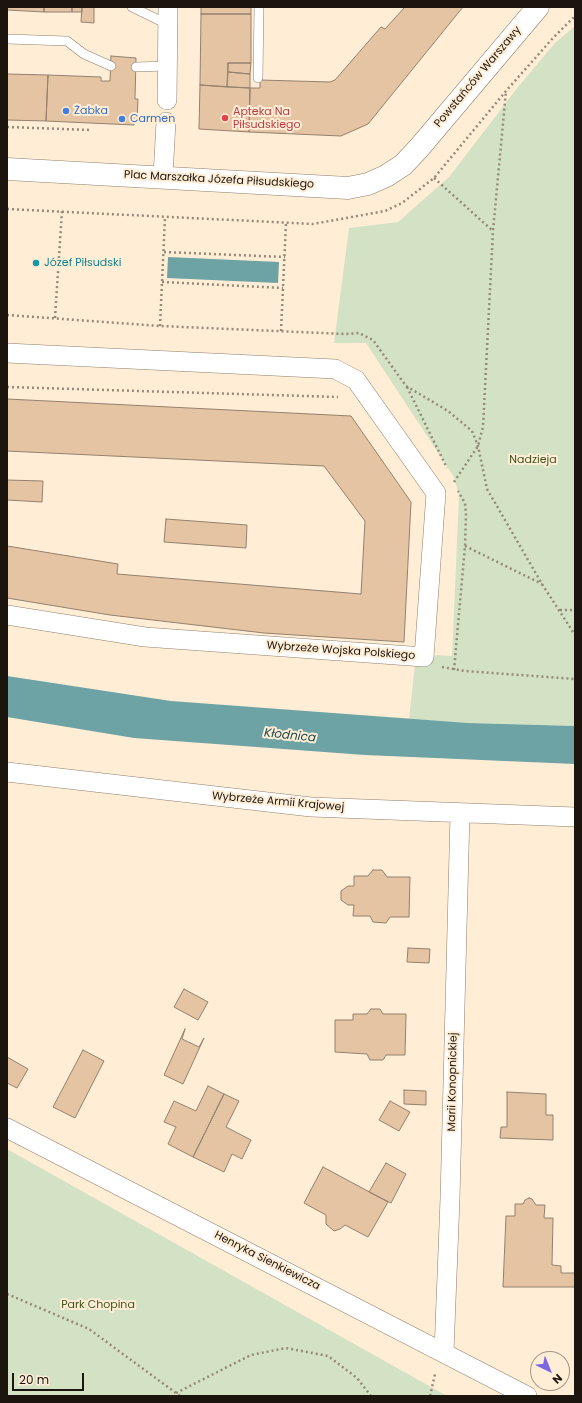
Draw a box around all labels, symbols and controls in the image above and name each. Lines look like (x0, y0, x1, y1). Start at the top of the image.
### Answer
street label: Powstańców Warszawy (432, 24, 524, 130)
place label: Żabka (74, 104, 108, 118)
place label: Apteka Na Piłsudskiego (233, 105, 300, 131)
marker: Żabka (61, 106, 71, 116)
place label: Carmen (130, 112, 175, 126)
marker: Apteka Na Piłsudskiego (220, 113, 230, 123)
marker: Carmen (117, 114, 127, 124)
street label: Plac Marszałka Józefa Piłsudskiego (124, 168, 314, 192)
place label: Józef Piłsudski (44, 256, 121, 270)
marker: Józef Piłsudski (31, 258, 41, 268)
park label: Nadzieja (509, 453, 557, 467)
street label: Wybrzeże Wojska Polskiego (266, 639, 416, 663)
water label: Kłodnica (263, 726, 317, 746)
street label: Wybrzeże Armii Krajowej (211, 790, 345, 814)
street label: Marii Konopnickiej (446, 1032, 460, 1132)
street label: Henryka Sienkiewicza (212, 1229, 322, 1293)
park label: Park Chopina (61, 1298, 135, 1312)
north arrow (530, 1351, 570, 1391)
scale bar (14, 1365, 86, 1391)
text: N (549, 1370, 566, 1388)
text: 20 m (19, 1371, 49, 1388)

